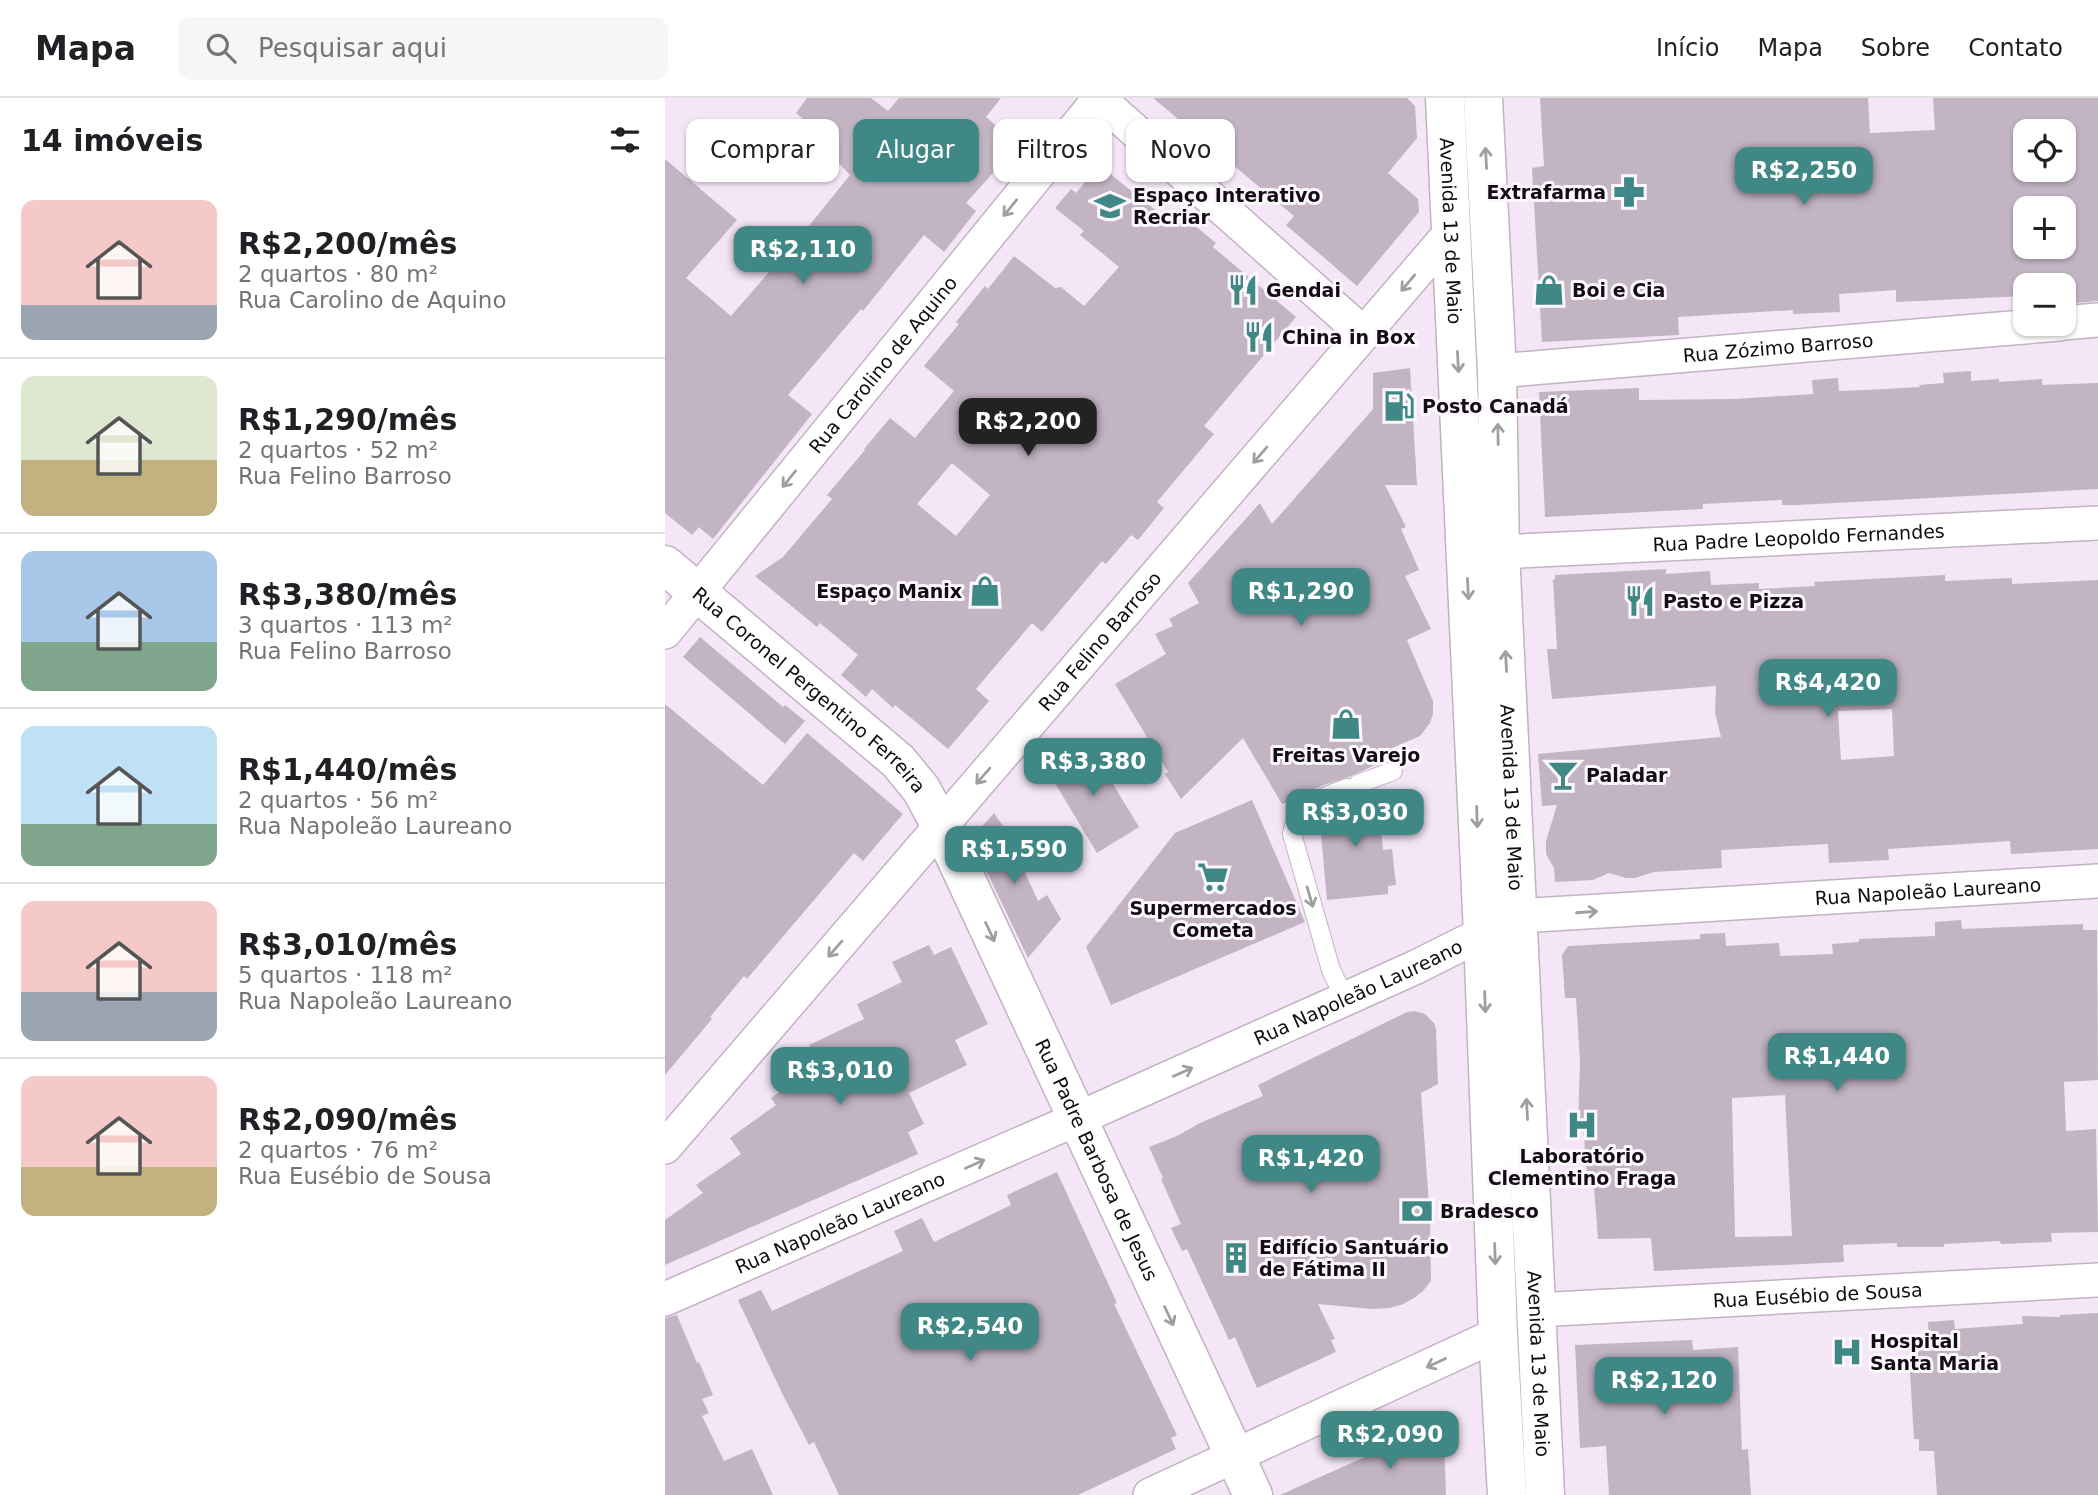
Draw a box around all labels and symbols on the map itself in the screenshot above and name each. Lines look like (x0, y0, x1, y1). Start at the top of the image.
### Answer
street label: Avenida 13 de Maio (1436, 137, 1466, 325)
one-way arrow (1479, 146, 1492, 169)
pin: R$2,250 (1739, 148, 1869, 207)
pharmacy icon: Extrafarma (1612, 175, 1646, 209)
place label: Extrafarma (1486, 181, 1606, 203)
place label: Espaço Interativo Recriar (1133, 184, 1320, 228)
school or university icon: Espaço Interativo Recriar (1093, 189, 1127, 223)
one-way arrow (1003, 198, 1018, 216)
pin: R$2,110 (738, 226, 868, 286)
street label: Rua Carolino de Aquino (804, 272, 961, 457)
restaurant icon: Gendai (1226, 273, 1260, 307)
one-way arrow (1400, 273, 1415, 291)
shop icon: Boi e Cia (1532, 273, 1566, 307)
place label: Gendai (1266, 279, 1341, 301)
place label: Boi e Cia (1572, 279, 1665, 301)
restaurant icon: China in Box (1242, 320, 1276, 354)
place label: China in Box (1282, 326, 1415, 348)
street label: Rua Zózimo Barroso (1682, 329, 1874, 366)
one-way arrow (1451, 350, 1464, 373)
fuel station icon: Posto Canadá (1382, 389, 1416, 423)
place label: Posto Canadá (1422, 395, 1569, 417)
pin: R$2,200 (963, 398, 1093, 458)
one-way arrow (1491, 423, 1505, 446)
one-way arrow (1252, 446, 1268, 464)
one-way arrow (782, 470, 797, 488)
street label: Rua Padre Leopoldo Fernandes (1652, 519, 1945, 556)
street label: Rua Felino Barroso (1034, 567, 1166, 715)
pin: R$1,290 (1236, 568, 1366, 628)
shop icon: Espaço Manix (968, 574, 1002, 608)
one-way arrow (1461, 577, 1474, 600)
place label: Espaço Manix (816, 580, 962, 602)
street label: Rua Coronel Pergentino Ferreira (688, 582, 930, 797)
restaurant icon: Pasto e Pizza (1623, 584, 1657, 618)
place label: Pasto e Pizza (1663, 590, 1804, 612)
one-way arrow (1499, 650, 1512, 673)
pin: R$4,420 (1763, 660, 1893, 719)
street label: Avenida 13 de Maio (1496, 703, 1527, 891)
shop icon: Freitas Varejo (1329, 707, 1363, 741)
pin: R$3,380 (1028, 738, 1158, 798)
place label: Freitas Varejo (1272, 744, 1420, 766)
bar icon: Paladar (1546, 758, 1580, 792)
place label: Paladar (1586, 764, 1668, 786)
one-way arrow (975, 767, 991, 785)
pin: R$3,030 (1290, 790, 1420, 849)
one-way arrow (1471, 805, 1484, 828)
pin: R$1,590 (949, 826, 1079, 886)
supermarket icon: Supermercados Cometa (1196, 860, 1230, 894)
street label: Rua Napoleão Laureano (1814, 873, 2042, 909)
one-way arrow (1304, 885, 1317, 907)
place label: Supermercados Cometa (1129, 897, 1297, 941)
one-way arrow (1575, 905, 1597, 918)
one-way arrow (984, 921, 997, 942)
street label: Rua Napoleão Laureano (1251, 935, 1466, 1049)
one-way arrow (827, 940, 843, 958)
one-way arrow (1478, 990, 1491, 1013)
pin: R$1,440 (1772, 1034, 1902, 1093)
street label: Rua Padre Barbosa de Jesus (1031, 1035, 1162, 1284)
pin: R$3,010 (775, 1048, 905, 1107)
one-way arrow (1171, 1065, 1193, 1078)
one-way arrow (1520, 1097, 1533, 1120)
hospital icon: Laboratório Clementino Fraga (1565, 1108, 1599, 1142)
pin: R$1,420 (1246, 1136, 1376, 1195)
place label: Laboratório Clementino Fraga (1488, 1145, 1676, 1189)
one-way arrow (963, 1157, 985, 1170)
street label: Rua Napoleão Laureano (732, 1167, 948, 1278)
bank icon: Bradesco (1400, 1194, 1434, 1228)
place label: Bradesco (1440, 1200, 1539, 1222)
place label: Edifício Santuário de Fátima II (1259, 1236, 1449, 1280)
building icon: Edifício Santuário de Fátima II (1219, 1241, 1253, 1275)
one-way arrow (1488, 1242, 1501, 1265)
street label: Avenida 13 de Maio (1523, 1270, 1554, 1458)
street label: Rua Eusébio de Sousa (1712, 1278, 1923, 1312)
pin: R$2,540 (905, 1304, 1035, 1363)
one-way arrow (1163, 1305, 1176, 1326)
place label: Hospital Santa Maria (1870, 1330, 1999, 1374)
hospital icon: Hospital Santa Maria (1830, 1335, 1864, 1369)
one-way arrow (1426, 1357, 1447, 1370)
pin: R$2,120 (1599, 1358, 1729, 1417)
pin: R$2,090 (1325, 1412, 1455, 1471)

